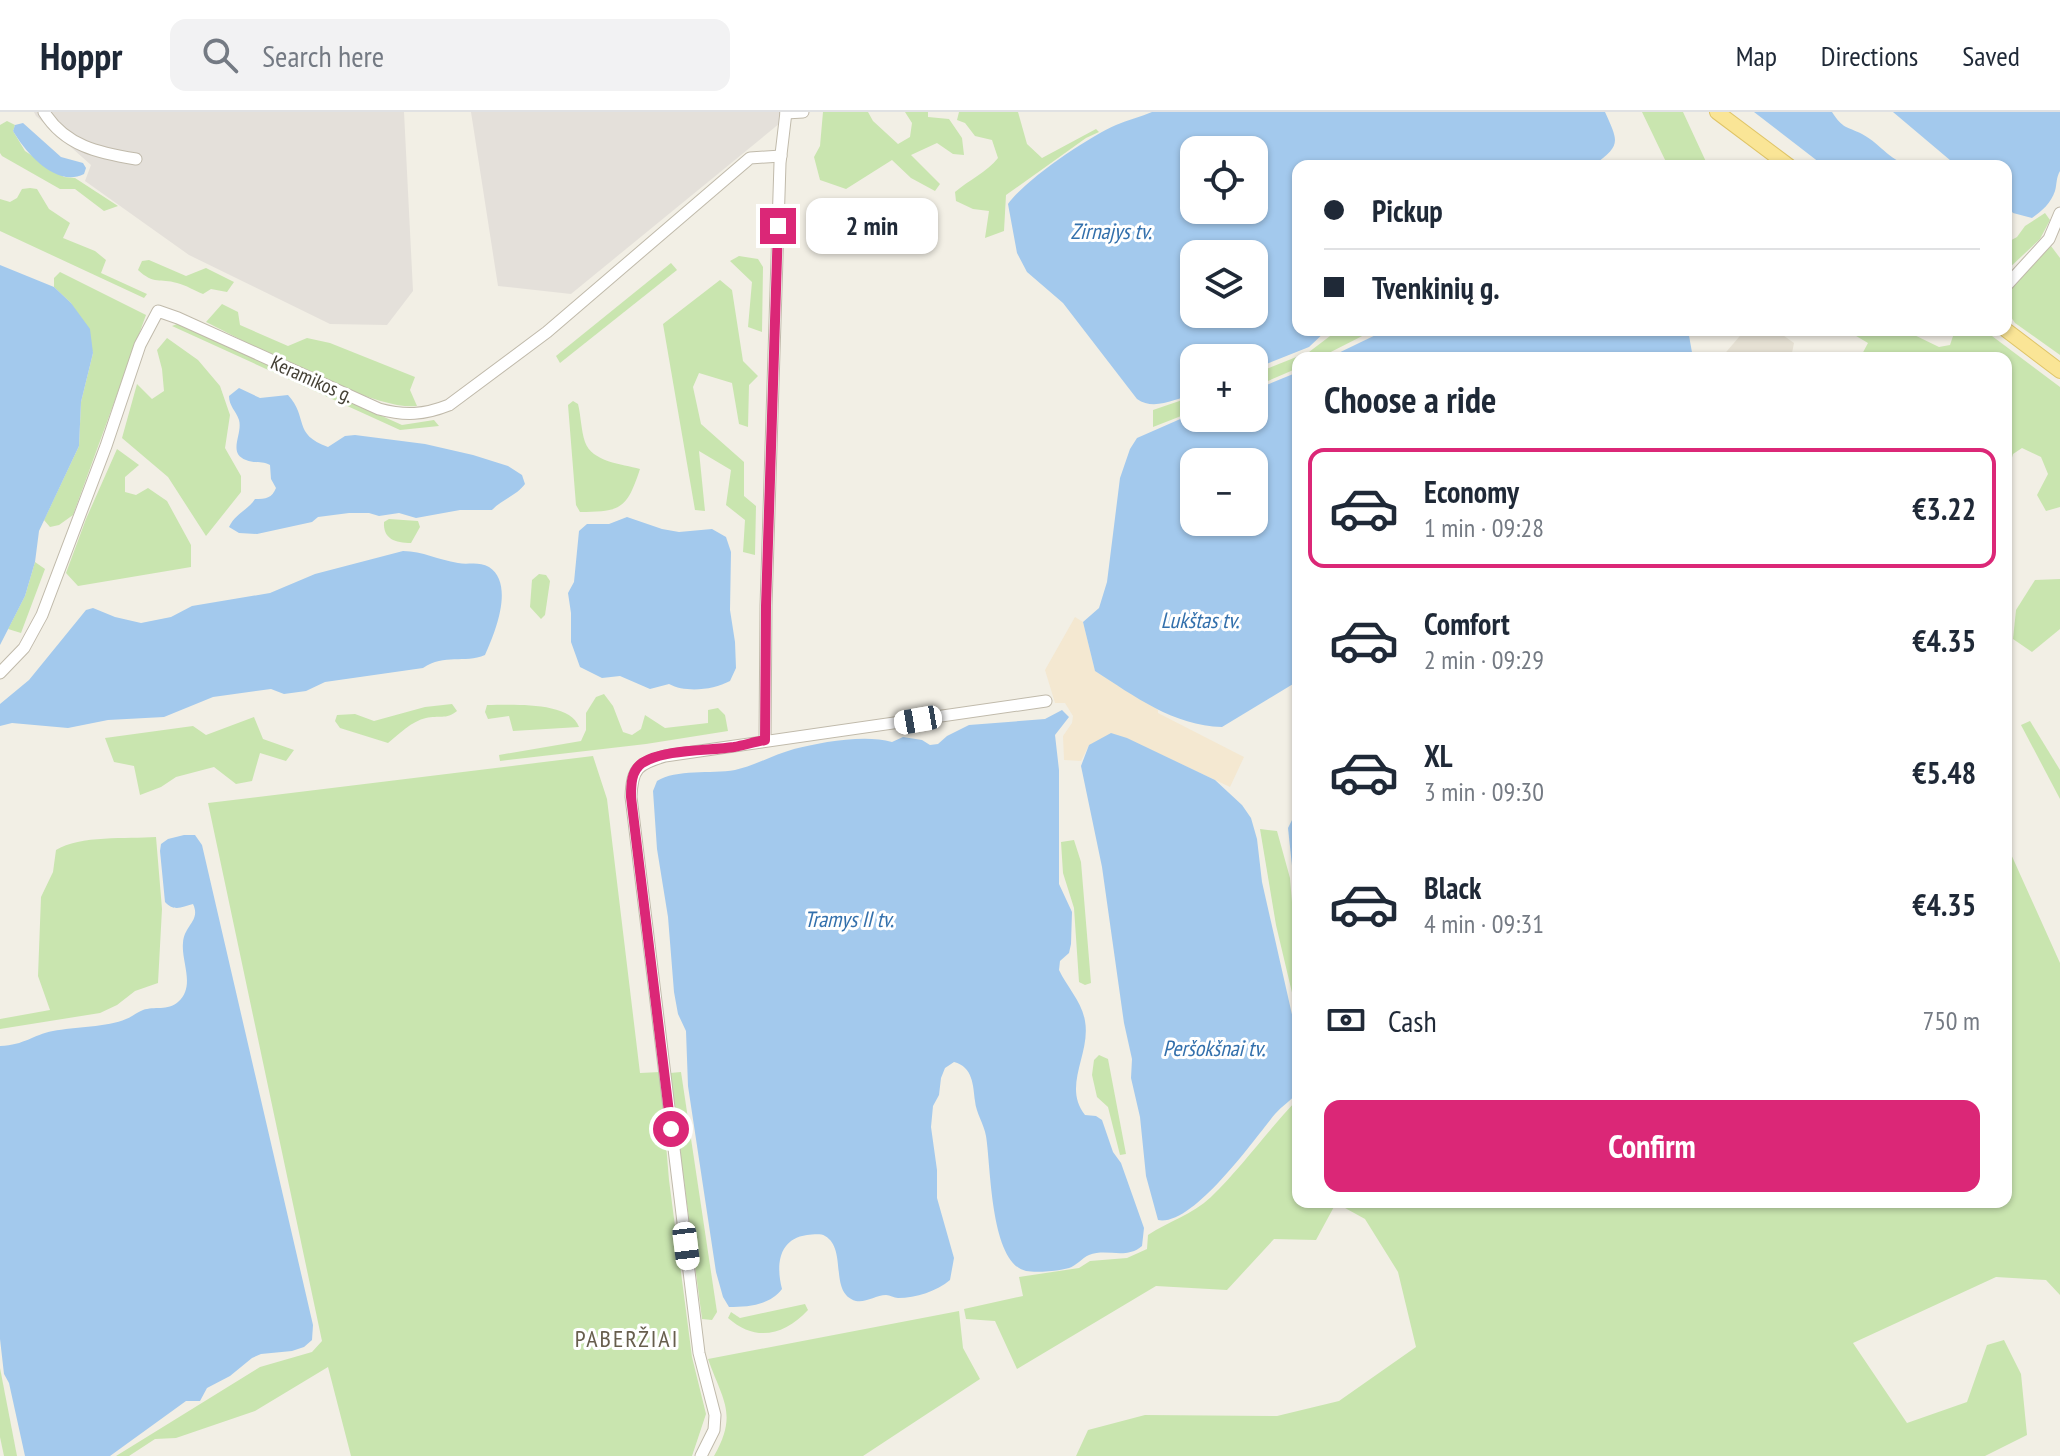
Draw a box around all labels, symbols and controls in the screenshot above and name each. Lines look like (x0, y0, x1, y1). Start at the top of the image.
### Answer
search box (170, 19, 730, 91)
text: Hoppr (40, 31, 122, 80)
icon: search (198, 33, 242, 77)
text: Search here (262, 36, 384, 75)
text: Map (1736, 37, 1777, 74)
text: Directions (1821, 37, 1918, 74)
text: Saved (1962, 37, 2020, 74)
map controls (1180, 136, 1268, 536)
button: locate (1180, 136, 1268, 224)
text: Pickup (1372, 191, 1443, 230)
callout: 2 min (806, 198, 938, 254)
route end (760, 208, 796, 244)
text: 2 min (846, 209, 898, 242)
water label: Zirnajys tv. (1070, 217, 1152, 245)
button: layers (1180, 240, 1268, 328)
text: Tvenkinių g. (1372, 268, 1500, 307)
button: + (1180, 344, 1268, 432)
street label: Keramikos g. (267, 349, 357, 409)
text: Choose a ride (1324, 376, 1496, 423)
button: − (1180, 448, 1268, 536)
icon: car (1328, 472, 1400, 544)
text: Economy (1424, 472, 1519, 511)
text: €3.22 (1912, 489, 1976, 528)
text: 1 min · 09:28 (1424, 511, 1544, 544)
icon: car (1328, 604, 1400, 676)
text: Comfort (1424, 604, 1510, 643)
water label: Lukštas tv. (1161, 606, 1240, 634)
text: €4.35 (1912, 621, 1976, 660)
text: 2 min · 09:29 (1424, 643, 1544, 676)
car (892, 704, 944, 736)
icon: car (1328, 736, 1400, 808)
text: XL (1424, 736, 1453, 775)
text: €5.48 (1912, 753, 1976, 792)
text: 3 min · 09:30 (1424, 775, 1544, 808)
icon: car (1328, 868, 1400, 940)
text: Black (1424, 868, 1481, 907)
text: €4.35 (1912, 885, 1976, 924)
water label: Tramys II tv. (804, 905, 895, 933)
text: 4 min · 09:31 (1424, 907, 1544, 940)
icon: cash (1324, 998, 1368, 1042)
text: Cash (1388, 1001, 1437, 1040)
text: 750 m (1922, 1004, 1980, 1037)
water label: Peršokšnai tv. (1163, 1034, 1266, 1062)
button: Confirm (1324, 1100, 1980, 1192)
route start (653, 1111, 689, 1147)
car (671, 1221, 701, 1271)
district label: PABERŽIAI (575, 1323, 679, 1354)

